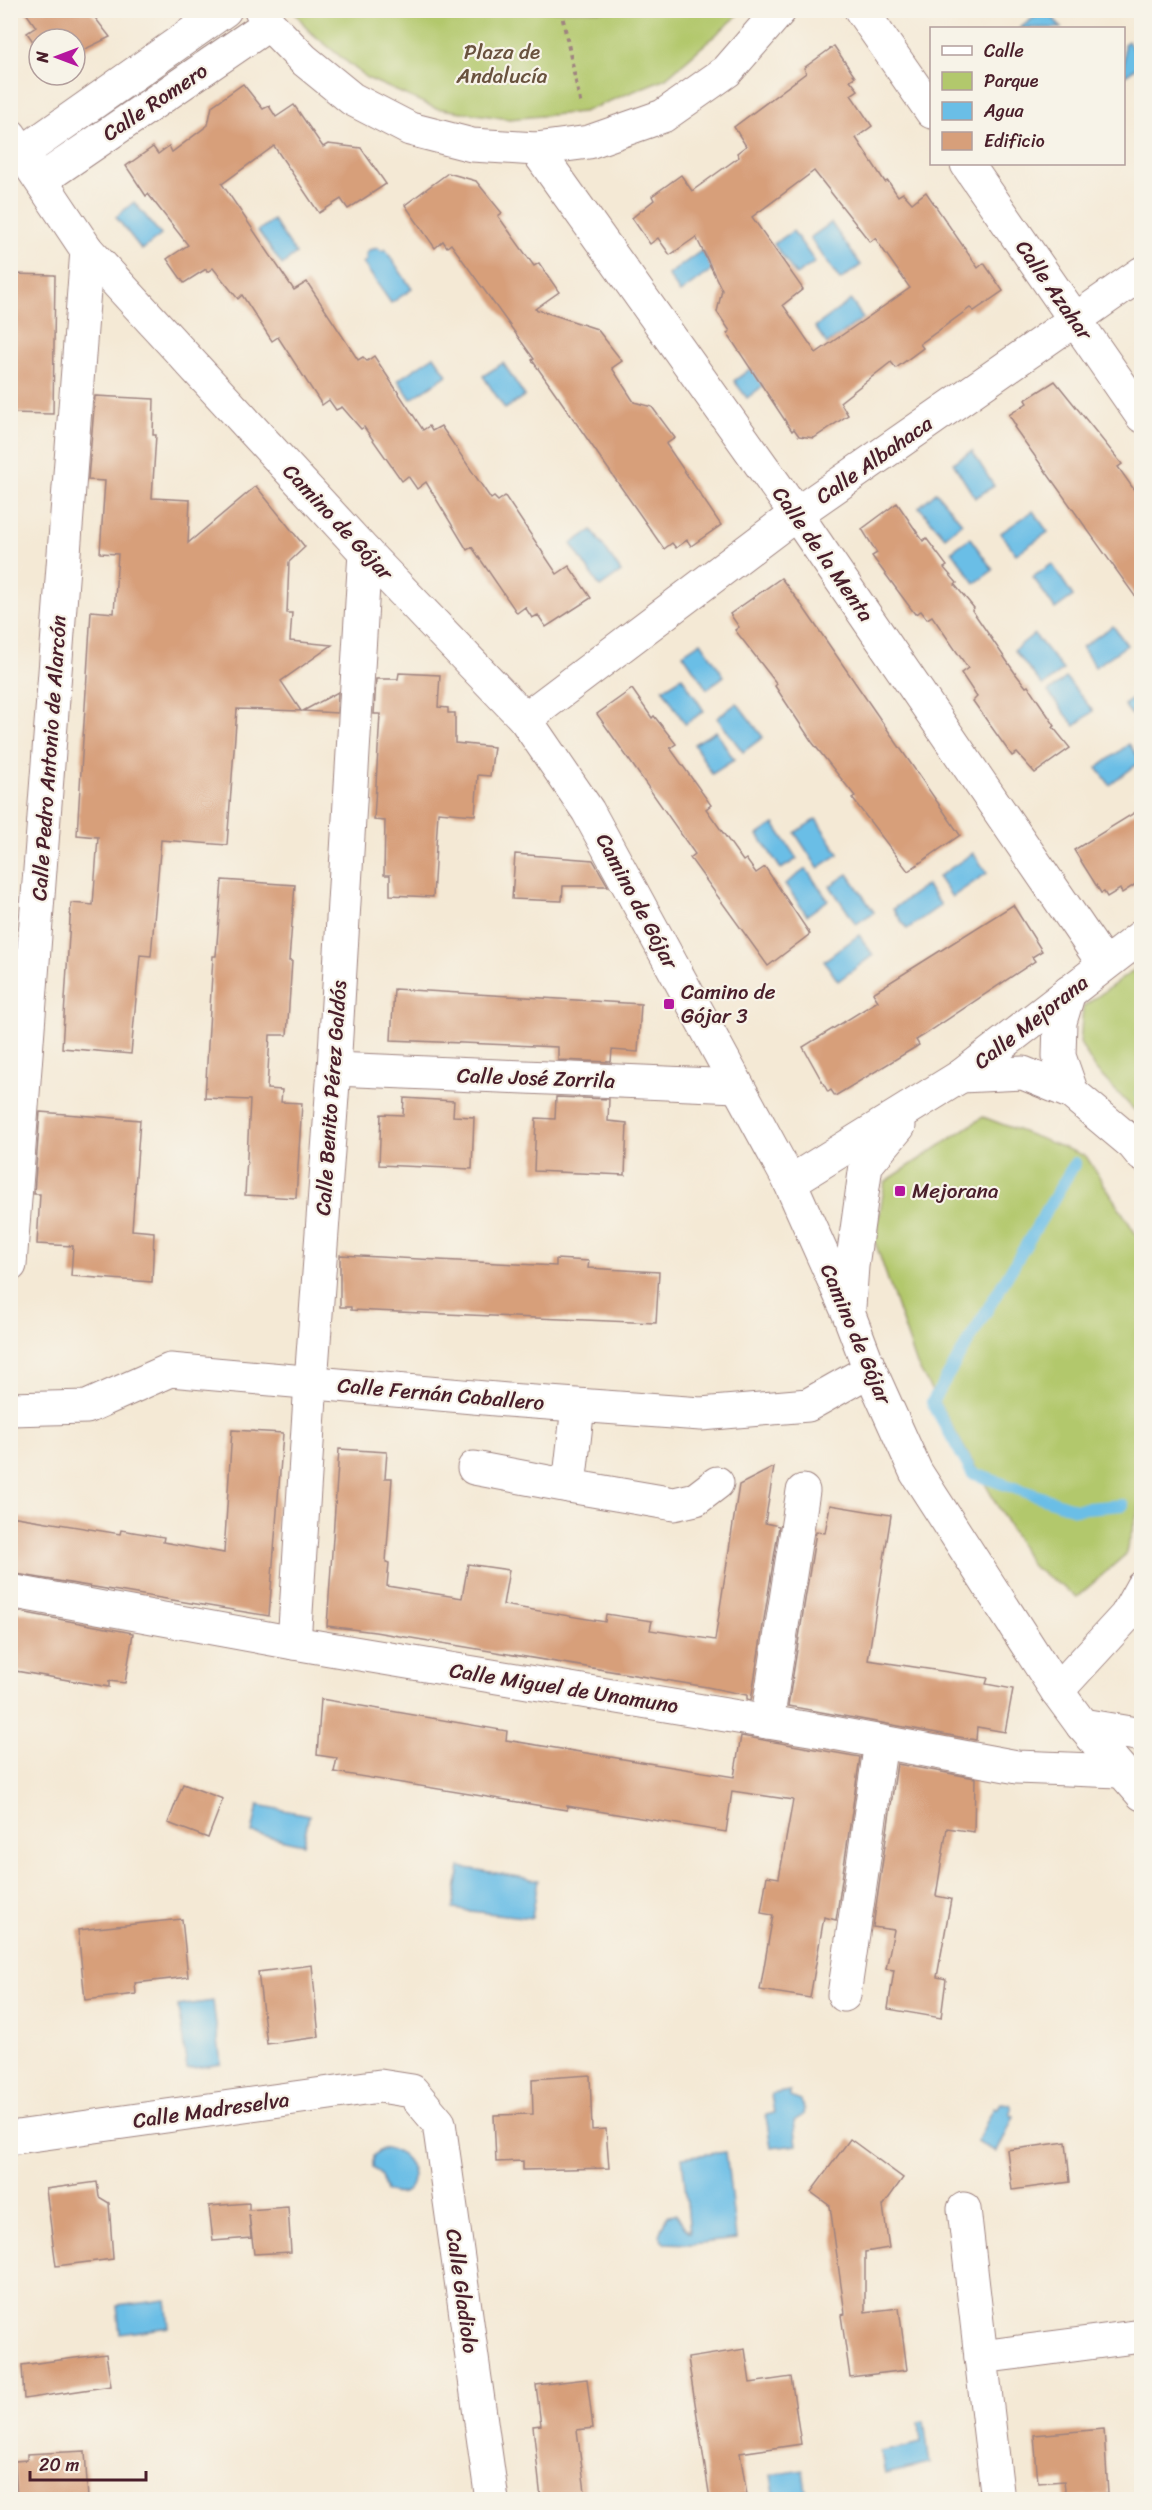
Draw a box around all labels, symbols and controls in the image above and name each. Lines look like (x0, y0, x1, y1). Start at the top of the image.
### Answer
north arrow (27, 27, 87, 87)
legend (930, 27, 1125, 165)
park label: Plaza de Andalucía (456, 33, 548, 95)
text: Calle (984, 35, 1024, 67)
text: N (28, 51, 57, 64)
street label: Calle Romero (94, 52, 216, 152)
text: Parque (984, 65, 1039, 97)
text: Agua (983, 95, 1025, 127)
text: Edificio (984, 125, 1045, 157)
street label: Calle Azahar (1005, 231, 1104, 350)
street label: Calle Albahaca (807, 405, 941, 515)
street label: Camino de Gójar (273, 454, 404, 591)
street label: Calle de la Menta (762, 478, 884, 630)
street label: Calle Pedro Antonio de Alarcón (20, 614, 78, 902)
street label: Camino de Gójar (585, 826, 690, 977)
street label: Calle Mejorana (965, 964, 1097, 1079)
place label: Camino de Gójar 3 (681, 973, 776, 1035)
street label: Calle Benito Pérez Galdós (304, 979, 358, 1217)
marker: Camino de Gójar 3 (662, 997, 676, 1011)
street label: Calle José Zorrila (456, 1056, 616, 1100)
place label: Mejorana (912, 1172, 999, 1210)
marker: Mejorana (893, 1184, 907, 1198)
street label: Camino de Gójar (809, 1258, 903, 1412)
street label: Calle Fernán Caballero (336, 1366, 546, 1422)
street label: Calle Miguel de Unamuno (447, 1651, 681, 1725)
street label: Calle Madreselva (130, 2080, 292, 2140)
street label: Calle Gladiolo (434, 2226, 490, 2356)
scale bar (30, 2444, 146, 2482)
text: 20 m (39, 2449, 79, 2481)

